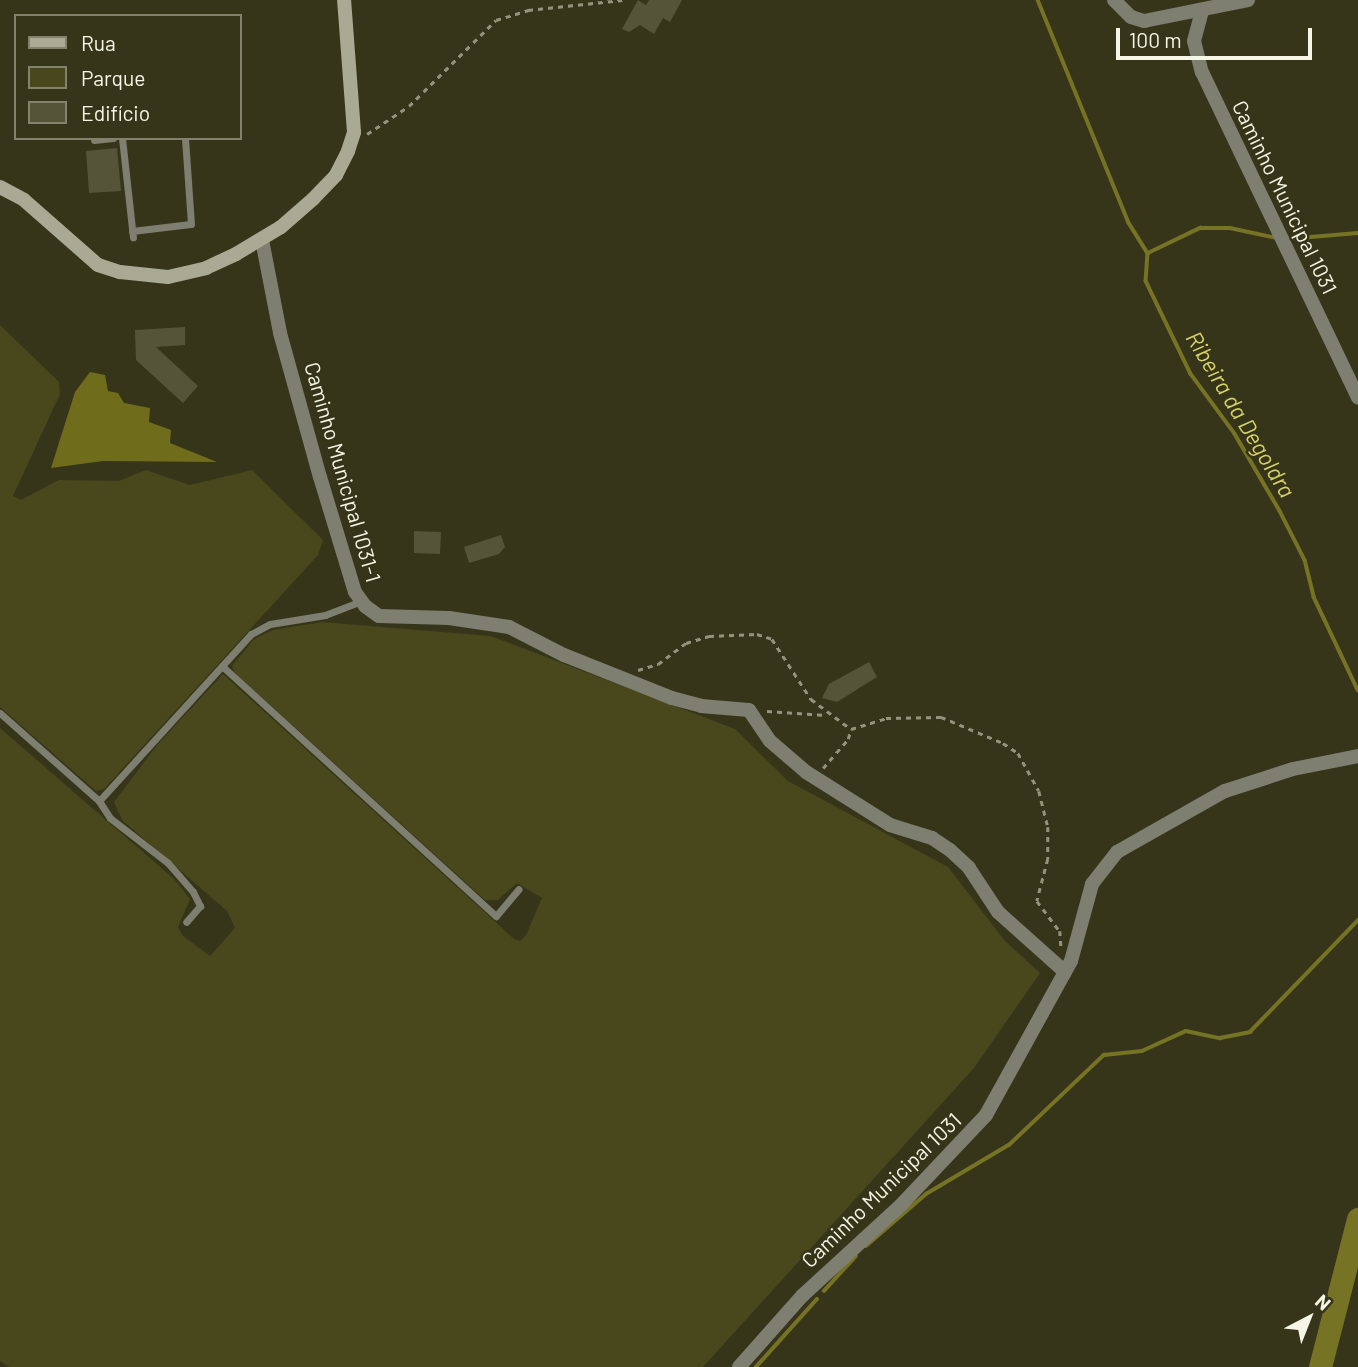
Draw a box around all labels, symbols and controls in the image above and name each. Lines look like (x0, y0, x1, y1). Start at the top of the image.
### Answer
legend (14, 14, 242, 140)
scale bar (1120, 14, 1316, 58)
text: 100 m (1129, 27, 1182, 52)
text: Rua (81, 30, 116, 55)
text: Parque (81, 65, 146, 90)
street label: Caminho Municipal 1031 (1227, 96, 1343, 298)
text: Edifício (81, 100, 150, 125)
water label: Ribeira da Degoldra (1180, 326, 1302, 502)
street label: Caminho Municipal 1031-1 (300, 359, 386, 585)
street label: Caminho Municipal 1031 (796, 1107, 966, 1273)
north arrow (1274, 1283, 1344, 1353)
text: N (1311, 1289, 1336, 1315)

